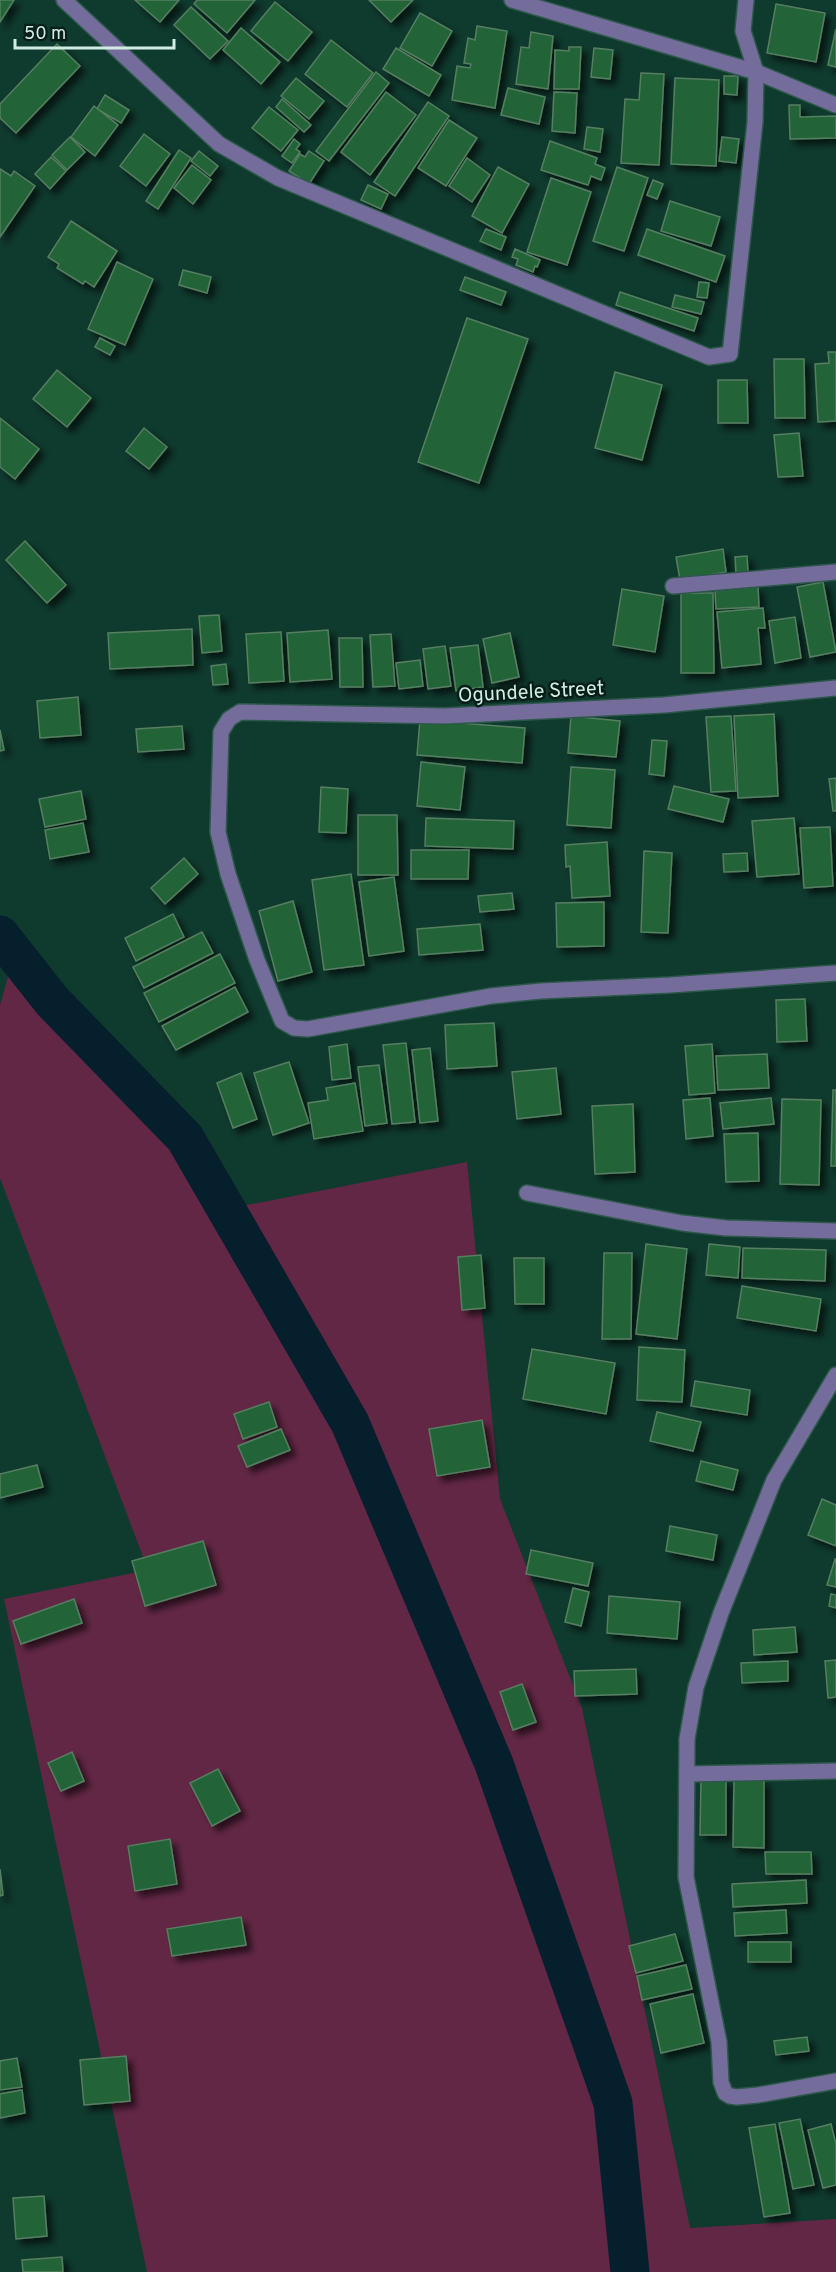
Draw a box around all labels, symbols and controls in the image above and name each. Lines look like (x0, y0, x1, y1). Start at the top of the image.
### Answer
scale bar (15, 12, 174, 50)
text: 50 m (24, 23, 66, 46)
street label: Ogundele Street (457, 676, 605, 710)

